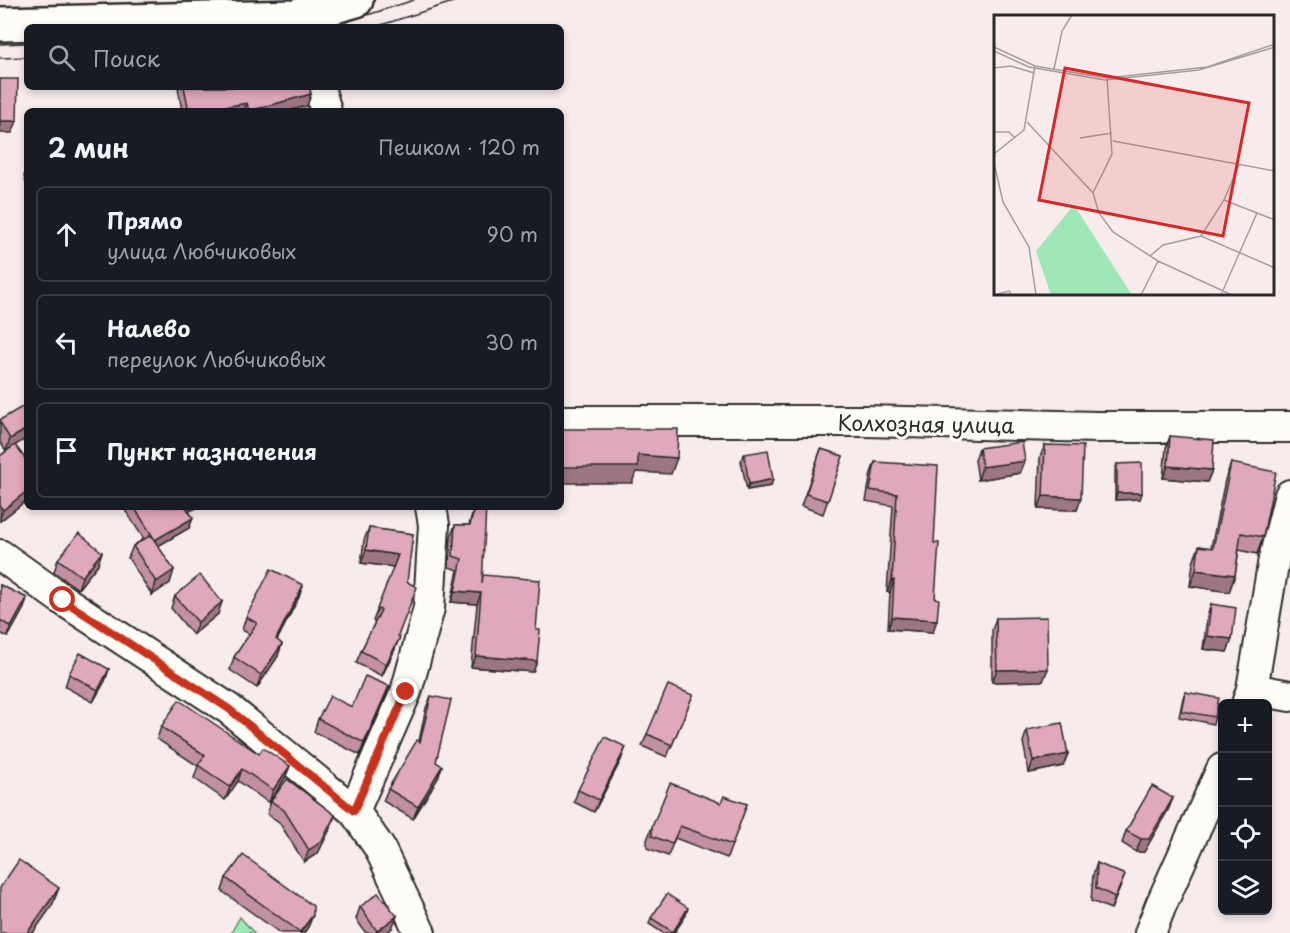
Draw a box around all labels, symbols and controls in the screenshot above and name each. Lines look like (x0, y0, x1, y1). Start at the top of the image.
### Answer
inset map (994, 15, 1275, 296)
search box (24, 24, 564, 90)
icon: search (45, 41, 78, 74)
text: Поиск (93, 41, 160, 74)
text: 2 мин (48, 128, 129, 167)
text: Пешком · 120 m (378, 132, 540, 162)
text: Прямо (107, 203, 182, 236)
icon: ahead (50, 218, 83, 251)
text: 90 m (487, 219, 538, 249)
text: улица Любчиковых (107, 236, 296, 266)
text: Налево (107, 311, 190, 344)
icon: left (50, 326, 83, 359)
text: 30 m (485, 327, 538, 357)
text: переулок Любчиковых (107, 344, 326, 374)
street label: Колхозная улица (837, 405, 1015, 441)
icon: arrive (50, 434, 83, 467)
text: Пункт назначения (107, 434, 317, 467)
route start (49, 586, 75, 612)
route end (392, 678, 418, 704)
map controls (1218, 699, 1272, 915)
button: + (1218, 699, 1272, 753)
button: − (1218, 753, 1272, 807)
button: locate (1218, 807, 1272, 861)
button: layers (1218, 861, 1272, 915)

